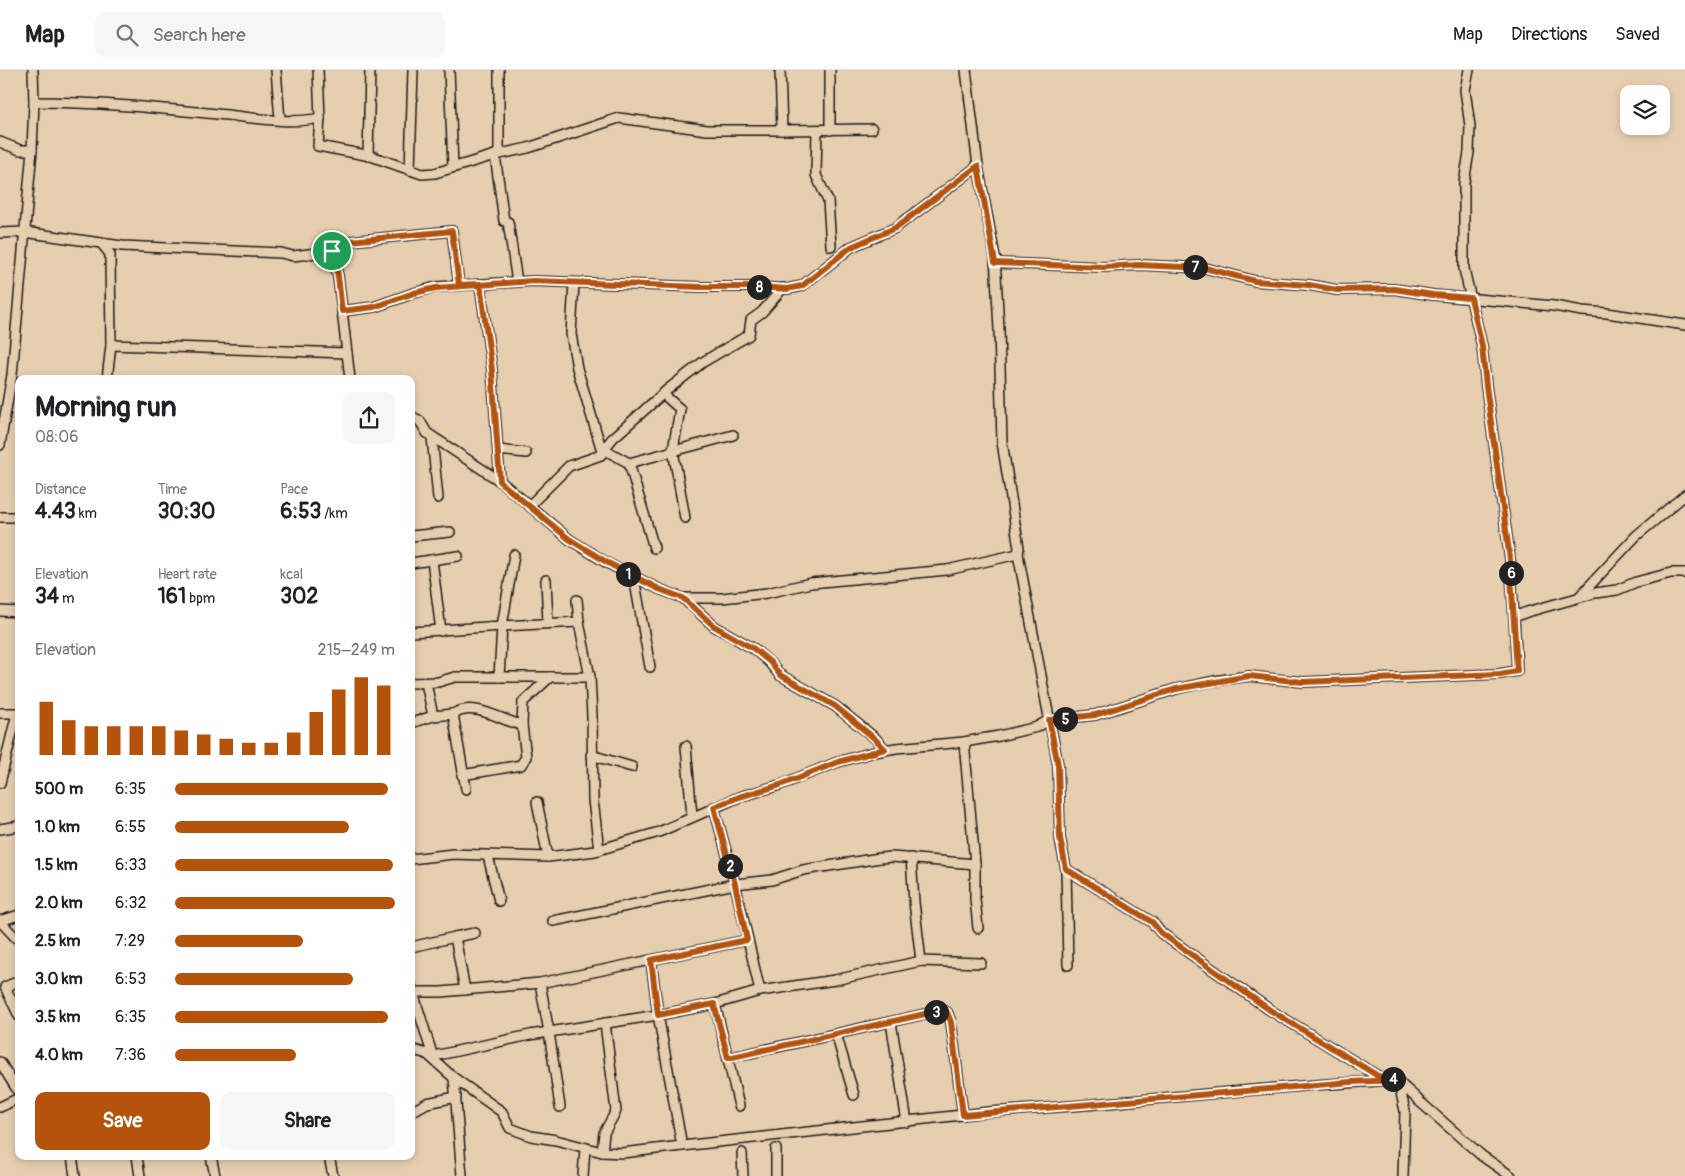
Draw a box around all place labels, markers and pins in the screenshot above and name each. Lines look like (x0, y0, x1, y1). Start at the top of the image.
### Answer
pin (311, 230, 353, 272)
pin: 7 (1182, 254, 1208, 280)
pin: 8 (746, 274, 772, 300)
pin: 6 (1498, 560, 1524, 586)
pin: 1 (616, 562, 640, 586)
pin: 5 (1052, 706, 1078, 732)
pin: 2 (718, 854, 742, 878)
pin: 3 (924, 1000, 948, 1024)
pin: 4 (1380, 1066, 1406, 1092)

